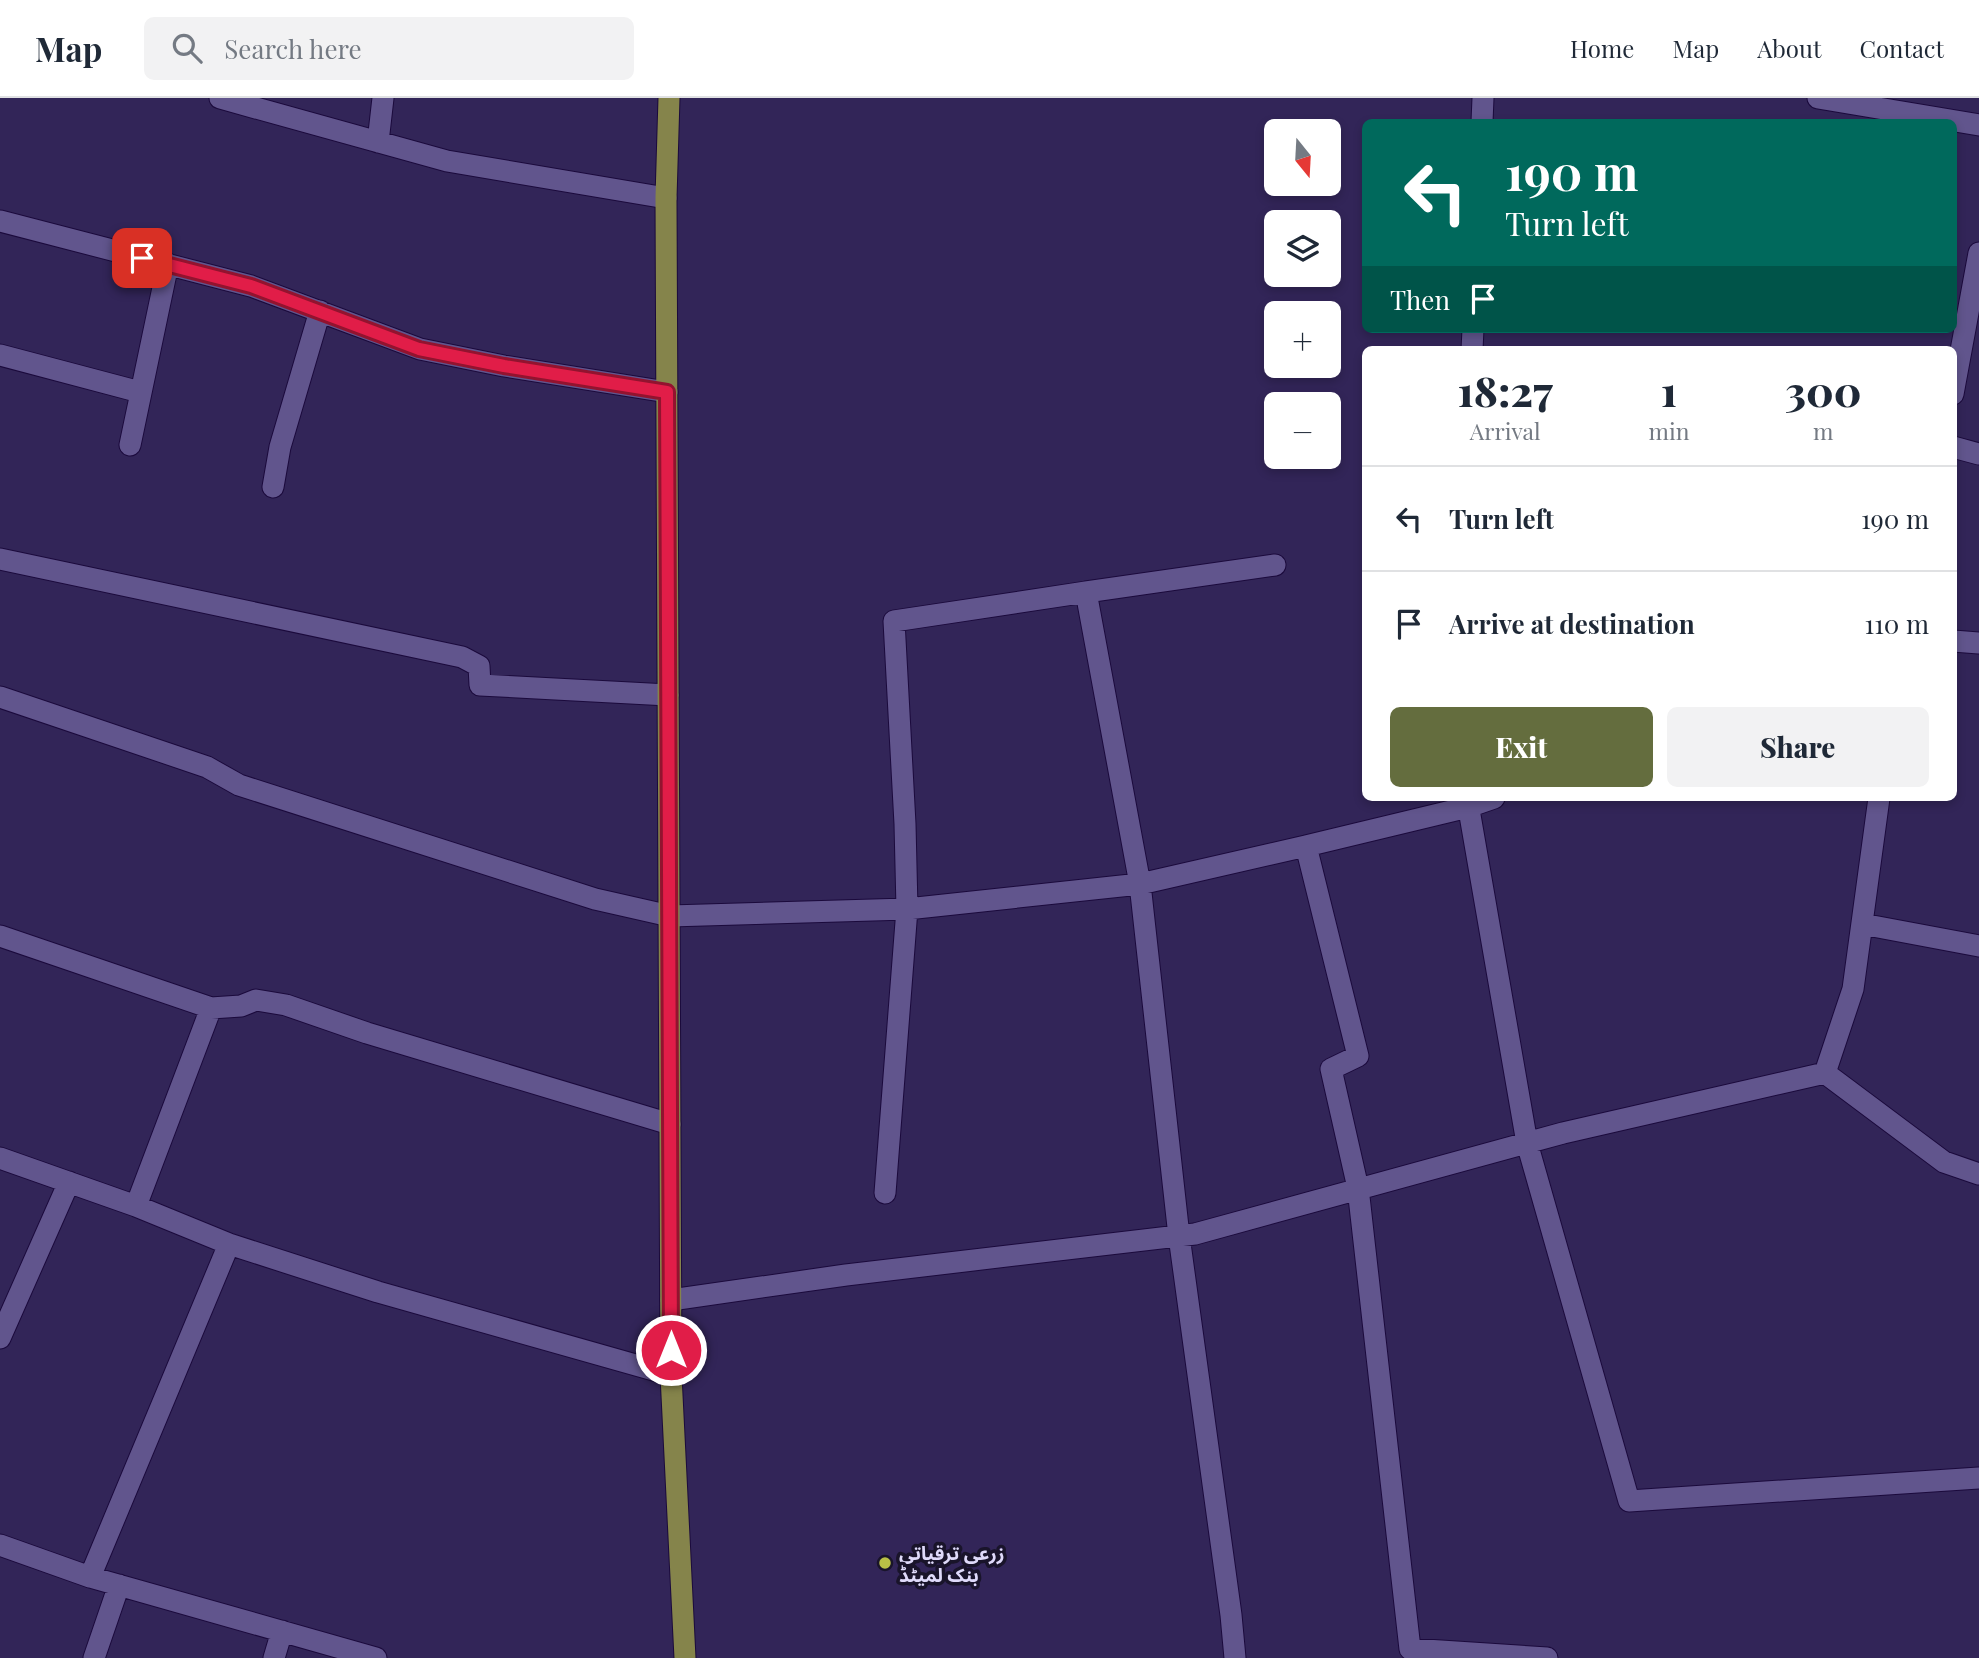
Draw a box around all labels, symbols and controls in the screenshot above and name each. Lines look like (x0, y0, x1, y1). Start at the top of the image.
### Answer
search box (144, 17, 634, 80)
text: Map (35, 26, 102, 70)
icon: search (168, 29, 206, 67)
text: Search here (224, 31, 362, 66)
text: Home (1570, 32, 1634, 64)
text: Map (1672, 32, 1719, 64)
text: About (1757, 32, 1821, 64)
text: Contact (1859, 32, 1944, 64)
north arrow (1264, 119, 1340, 196)
map controls (1264, 119, 1341, 469)
text: 190 m (1505, 138, 1638, 203)
icon: left (1390, 147, 1481, 238)
text: Turn left (1505, 201, 1629, 244)
button: layers (1264, 210, 1341, 287)
pin (112, 228, 172, 288)
icon: arrive (123, 239, 161, 277)
icon: arrive (1464, 280, 1502, 318)
text: Then (1390, 282, 1450, 317)
button: + (1264, 301, 1341, 378)
text: 18:27 (1458, 362, 1553, 418)
text: 1 (1661, 362, 1677, 418)
text: 300 (1785, 362, 1861, 418)
button: − (1264, 392, 1341, 469)
text: Arrival (1470, 415, 1541, 446)
text: min (1648, 415, 1689, 446)
text: m (1813, 415, 1833, 446)
icon: left (1390, 500, 1428, 538)
text: Turn left (1449, 501, 1554, 536)
text: 190 m (1861, 501, 1929, 536)
icon: arrive (1390, 605, 1428, 643)
text: Arrive at destination (1449, 606, 1695, 641)
text: 110 m (1865, 606, 1929, 641)
button: Exit (1390, 707, 1653, 787)
button: Share (1667, 707, 1929, 787)
position arrow (634, 1313, 708, 1387)
place label: زرعی ترقیاتی بنک لمیٹڈ (899, 1539, 1005, 1587)
marker: زرعی ترقیاتی بنک لمیٹڈ (877, 1555, 893, 1571)

